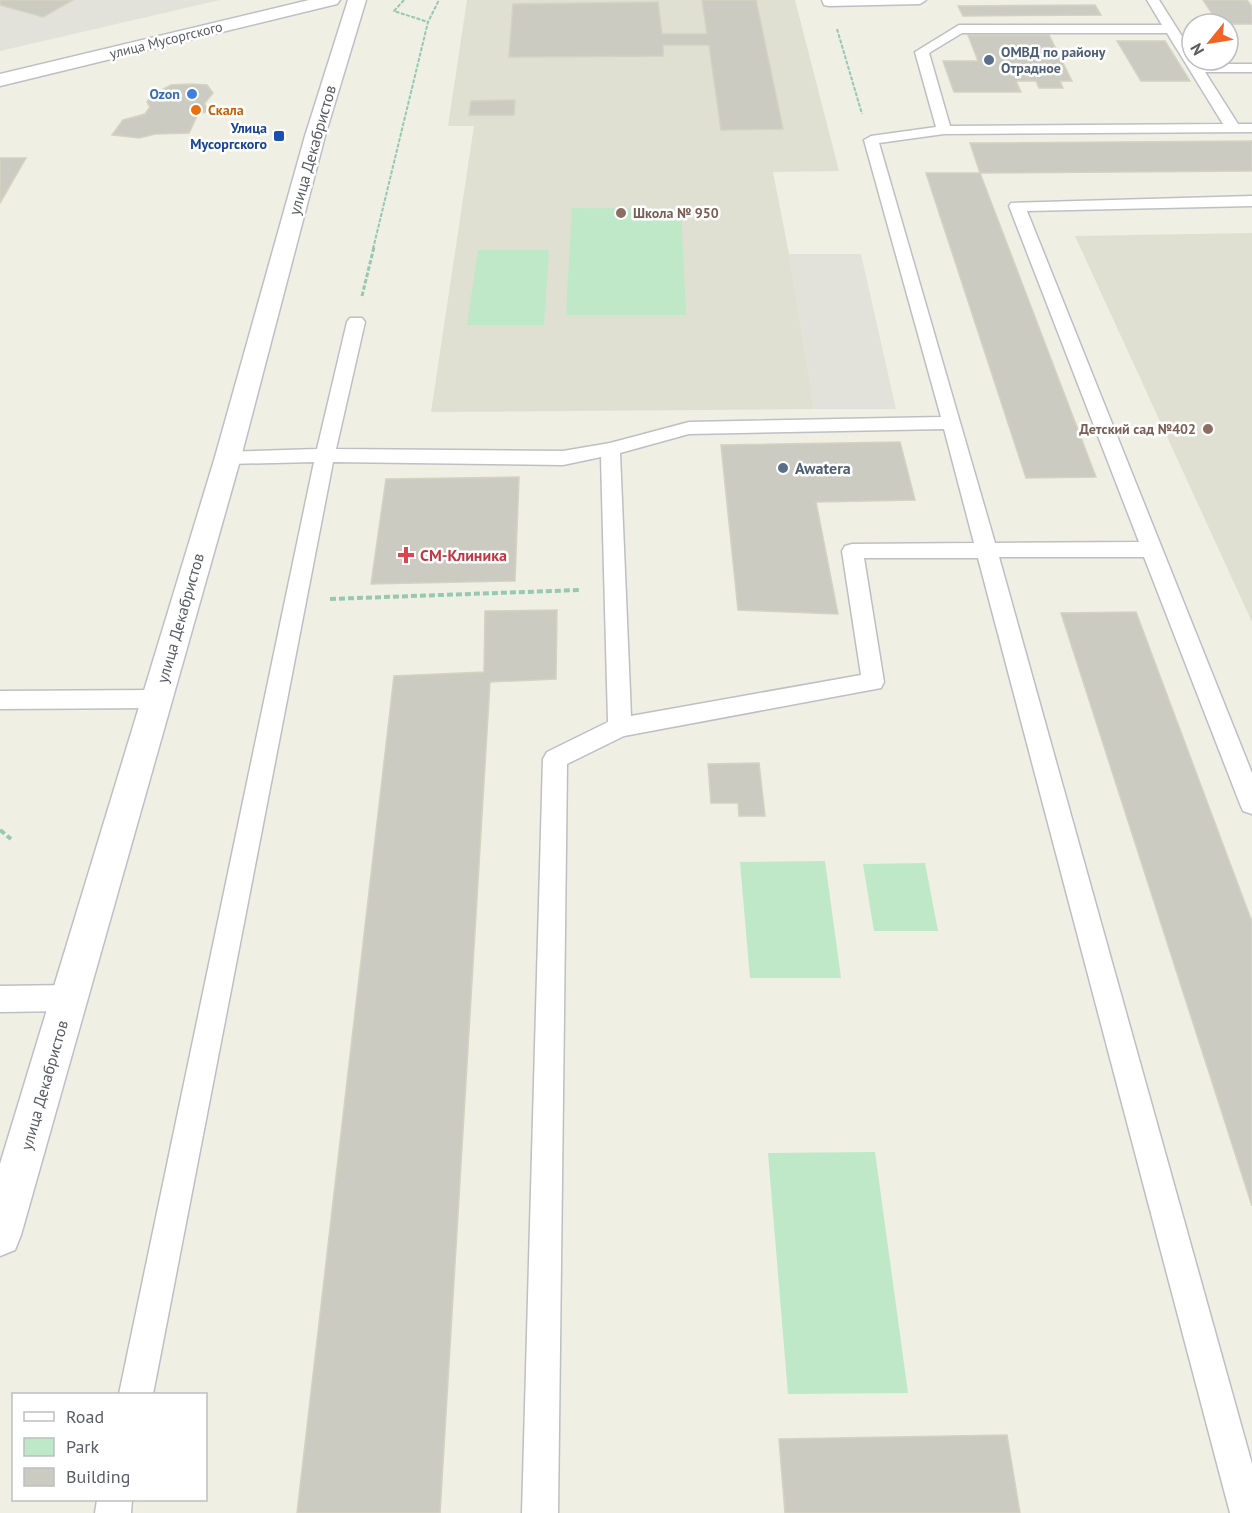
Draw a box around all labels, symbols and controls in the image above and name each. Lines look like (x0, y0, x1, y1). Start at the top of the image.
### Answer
north arrow (1180, 12, 1240, 72)
street label: улица Мусоргского (108, 17, 224, 63)
text: N (1186, 40, 1208, 59)
place label: ОМВД по району Отрадное (1001, 43, 1106, 77)
marker: ОМВД по району Отрадное (982, 53, 996, 67)
street label: улица Декабристов (284, 83, 340, 217)
place label: Ozon (149, 85, 180, 103)
marker: Ozon (185, 87, 199, 101)
place label: Скала (208, 101, 244, 119)
marker: Скала (189, 103, 203, 117)
place label: Улица Мусоргского (190, 119, 267, 153)
marker: Улица Мусоргского (272, 129, 286, 143)
place label: Школа № 950 (633, 204, 719, 222)
marker: Школа № 950 (614, 206, 628, 220)
place label: Детский сад №402 (1079, 420, 1196, 438)
marker: Детский сад №402 (1201, 422, 1215, 436)
place label: Awatera (795, 458, 851, 478)
marker: Awatera (776, 461, 790, 475)
place label: СМ-Клиника (420, 545, 507, 565)
marker: СМ-Клиника (397, 546, 415, 564)
street label: улица Декабристов (152, 551, 208, 685)
street label: улица Декабристов (16, 1018, 72, 1152)
legend (12, 1393, 207, 1501)
text: Road (66, 1405, 104, 1428)
text: Park (66, 1435, 99, 1458)
text: Building (66, 1465, 130, 1488)

